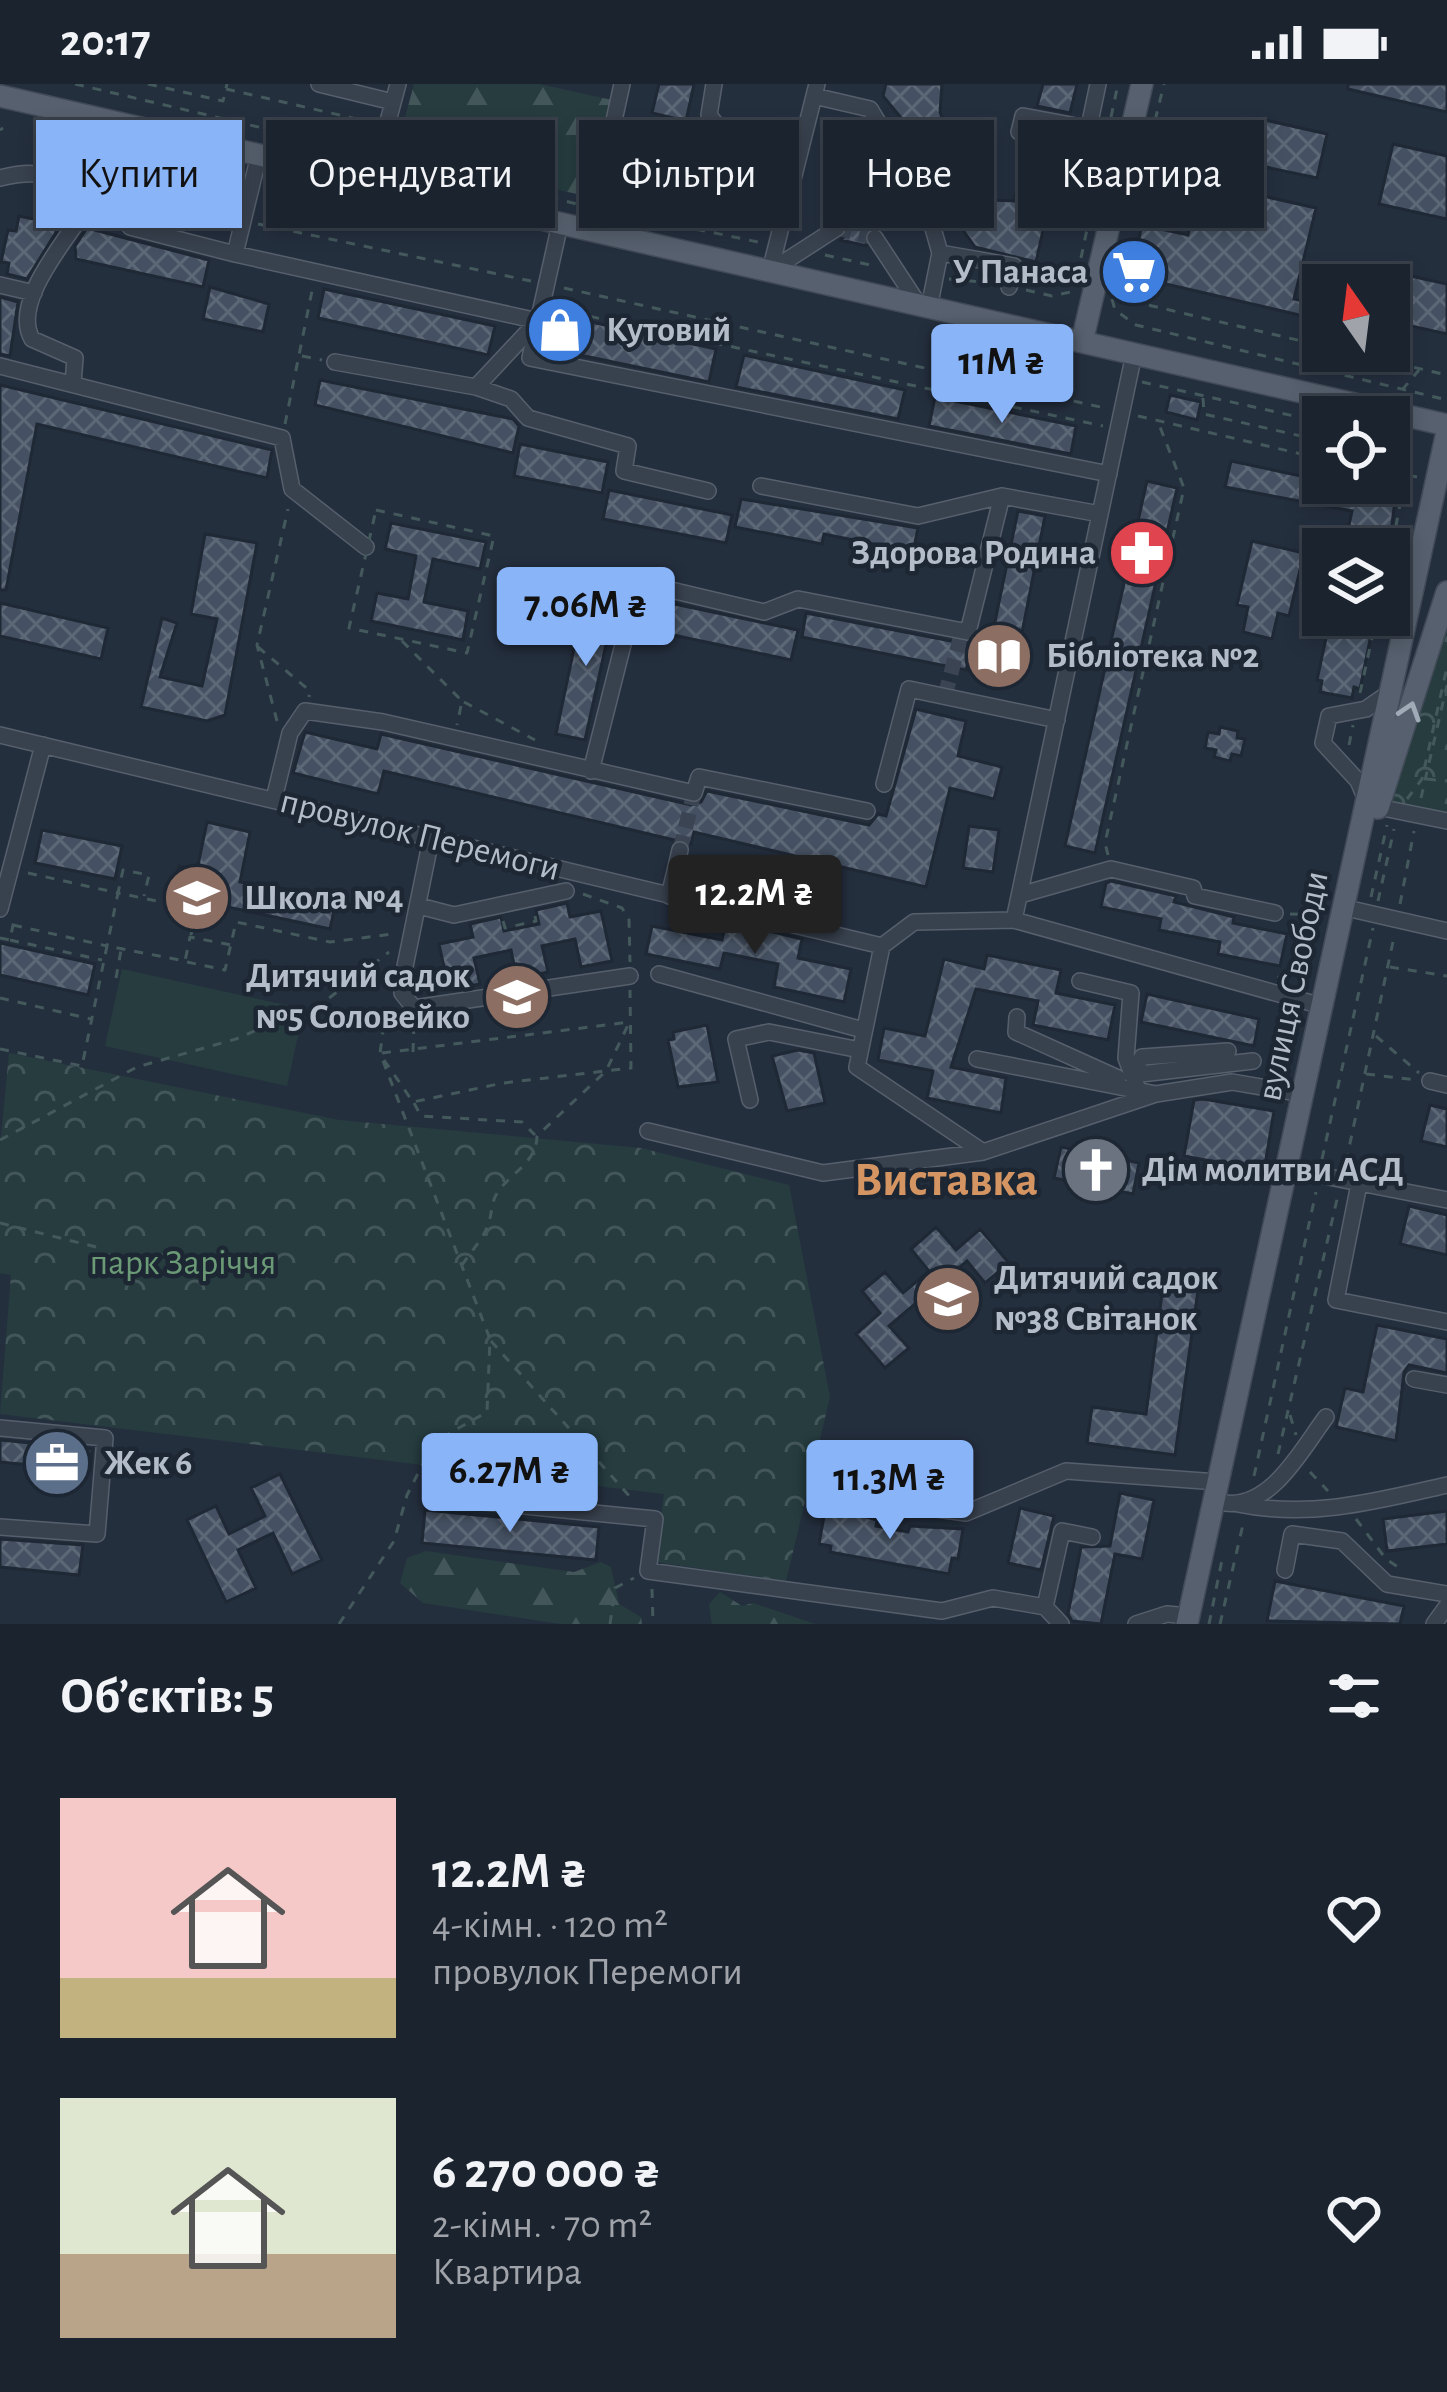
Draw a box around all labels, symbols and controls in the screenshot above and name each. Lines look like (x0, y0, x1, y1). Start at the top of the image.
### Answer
text: 20:17 (60, 19, 151, 64)
chip: Купити (36, 120, 242, 228)
chip: Орендувати (266, 120, 555, 228)
chip: Фільтри (579, 120, 799, 228)
chip: Нове (823, 120, 994, 228)
chip: Квартира (1018, 120, 1264, 228)
supermarket icon: У Панаса (1099, 237, 1169, 307)
place label: У Панаса (953, 254, 1088, 290)
north arrow (1302, 264, 1410, 372)
map controls (1302, 264, 1410, 636)
shop icon: Кутовий (525, 295, 595, 365)
place label: Кутовий (606, 312, 731, 348)
pin: 11M ₴ (918, 324, 1086, 426)
text: 11M ₴ (958, 343, 1046, 382)
button: locate (1302, 396, 1410, 504)
pharmacy icon: Здорова Родина (1107, 518, 1177, 588)
button: layers (1302, 528, 1410, 636)
place label: Здорова Родина (851, 535, 1096, 571)
pin: 7.06M ₴ (475, 567, 697, 669)
text: 7.06M ₴ (524, 586, 648, 625)
library icon: Бібліотека №2 (964, 621, 1034, 691)
place label: Бібліотека №2 (1046, 638, 1259, 674)
one-way arrow (1396, 702, 1420, 723)
street label: провулок Перемоги (276, 783, 564, 887)
pin: 12.2M ₴ (644, 855, 866, 957)
school or university icon: Школа №4 (162, 863, 232, 933)
street label: вулиця Свободи (1251, 868, 1335, 1104)
text: 12.2M ₴ (695, 874, 815, 913)
place label: Школа №4 (244, 880, 404, 916)
place label: Дитячий садок №5 Соловейко (246, 958, 470, 1035)
school or university icon: Дитячий садок №5 Соловейко (482, 962, 552, 1032)
church icon: Дім молитви АСД (1061, 1135, 1131, 1205)
place label: Дім молитви АСД (1142, 1152, 1404, 1188)
district label: Виставка (854, 1157, 1038, 1205)
park label: парк Заріччя (90, 1245, 276, 1281)
place label: Дитячий садок №38 Світанок (994, 1260, 1218, 1337)
school or university icon: Дитячий садок №38 Світанок (913, 1264, 983, 1334)
office icon: Жек 6 (22, 1428, 92, 1498)
pin: 6.27M ₴ (399, 1433, 621, 1535)
pin: 11.3M ₴ (779, 1440, 1001, 1542)
place label: Жек 6 (104, 1445, 192, 1481)
text: 6.27M ₴ (449, 1452, 571, 1491)
text: 11.3M ₴ (833, 1459, 947, 1498)
icon: filters (1321, 1663, 1387, 1729)
text: Об’єктів: 5 (60, 1671, 274, 1722)
icon: home (156, 1846, 300, 1990)
text: 12.2M ₴ (432, 1846, 588, 1897)
icon: heart (1321, 1885, 1387, 1951)
text: 4-кімн. · 120 m² (432, 1906, 668, 1945)
text: провулок Перемоги (432, 1953, 743, 1992)
icon: home (156, 2146, 300, 2290)
text: 6 270 000 ₴ (432, 2146, 662, 2197)
icon: heart (1321, 2185, 1387, 2251)
text: 2-кімн. · 70 m² (432, 2206, 652, 2245)
text: Квартира (432, 2253, 582, 2292)

